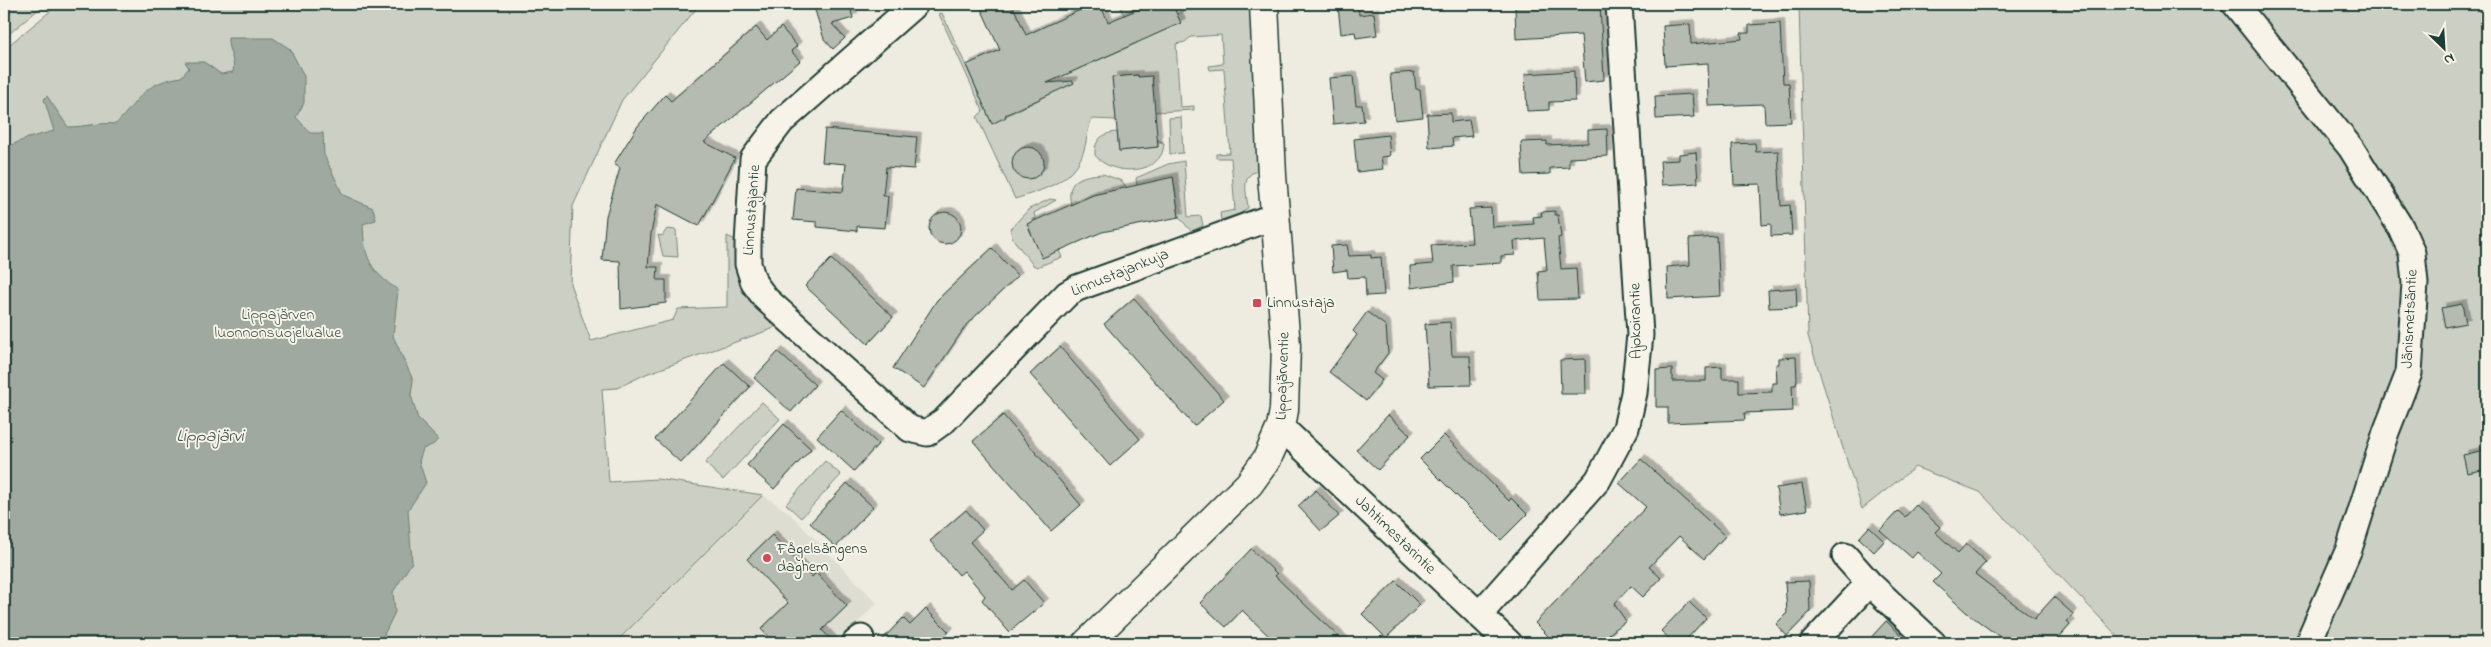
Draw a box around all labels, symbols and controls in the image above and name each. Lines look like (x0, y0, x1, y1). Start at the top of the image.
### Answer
north arrow (2418, 22, 2468, 72)
text: N (2440, 47, 2458, 70)
street label: Linnustajantie (737, 163, 767, 256)
street label: Linnustajankuja (1068, 242, 1172, 304)
street label: Jänismetsäntie (2395, 268, 2425, 369)
street label: Ajokoirantie (1623, 282, 1649, 359)
place label: Linnustaja (1267, 291, 1335, 315)
marker: Linnustaja (1251, 297, 1263, 309)
park label: Lippajärven luonnonsuojelualue (214, 303, 342, 345)
street label: Lippajärventie (1269, 331, 1297, 421)
water label: Lippajärvi (176, 424, 246, 450)
street label: Jahtimestarintie (1349, 490, 1442, 581)
place label: Fågelsängens daghem (776, 537, 868, 579)
marker: Fågelsängens daghem (761, 552, 773, 564)

